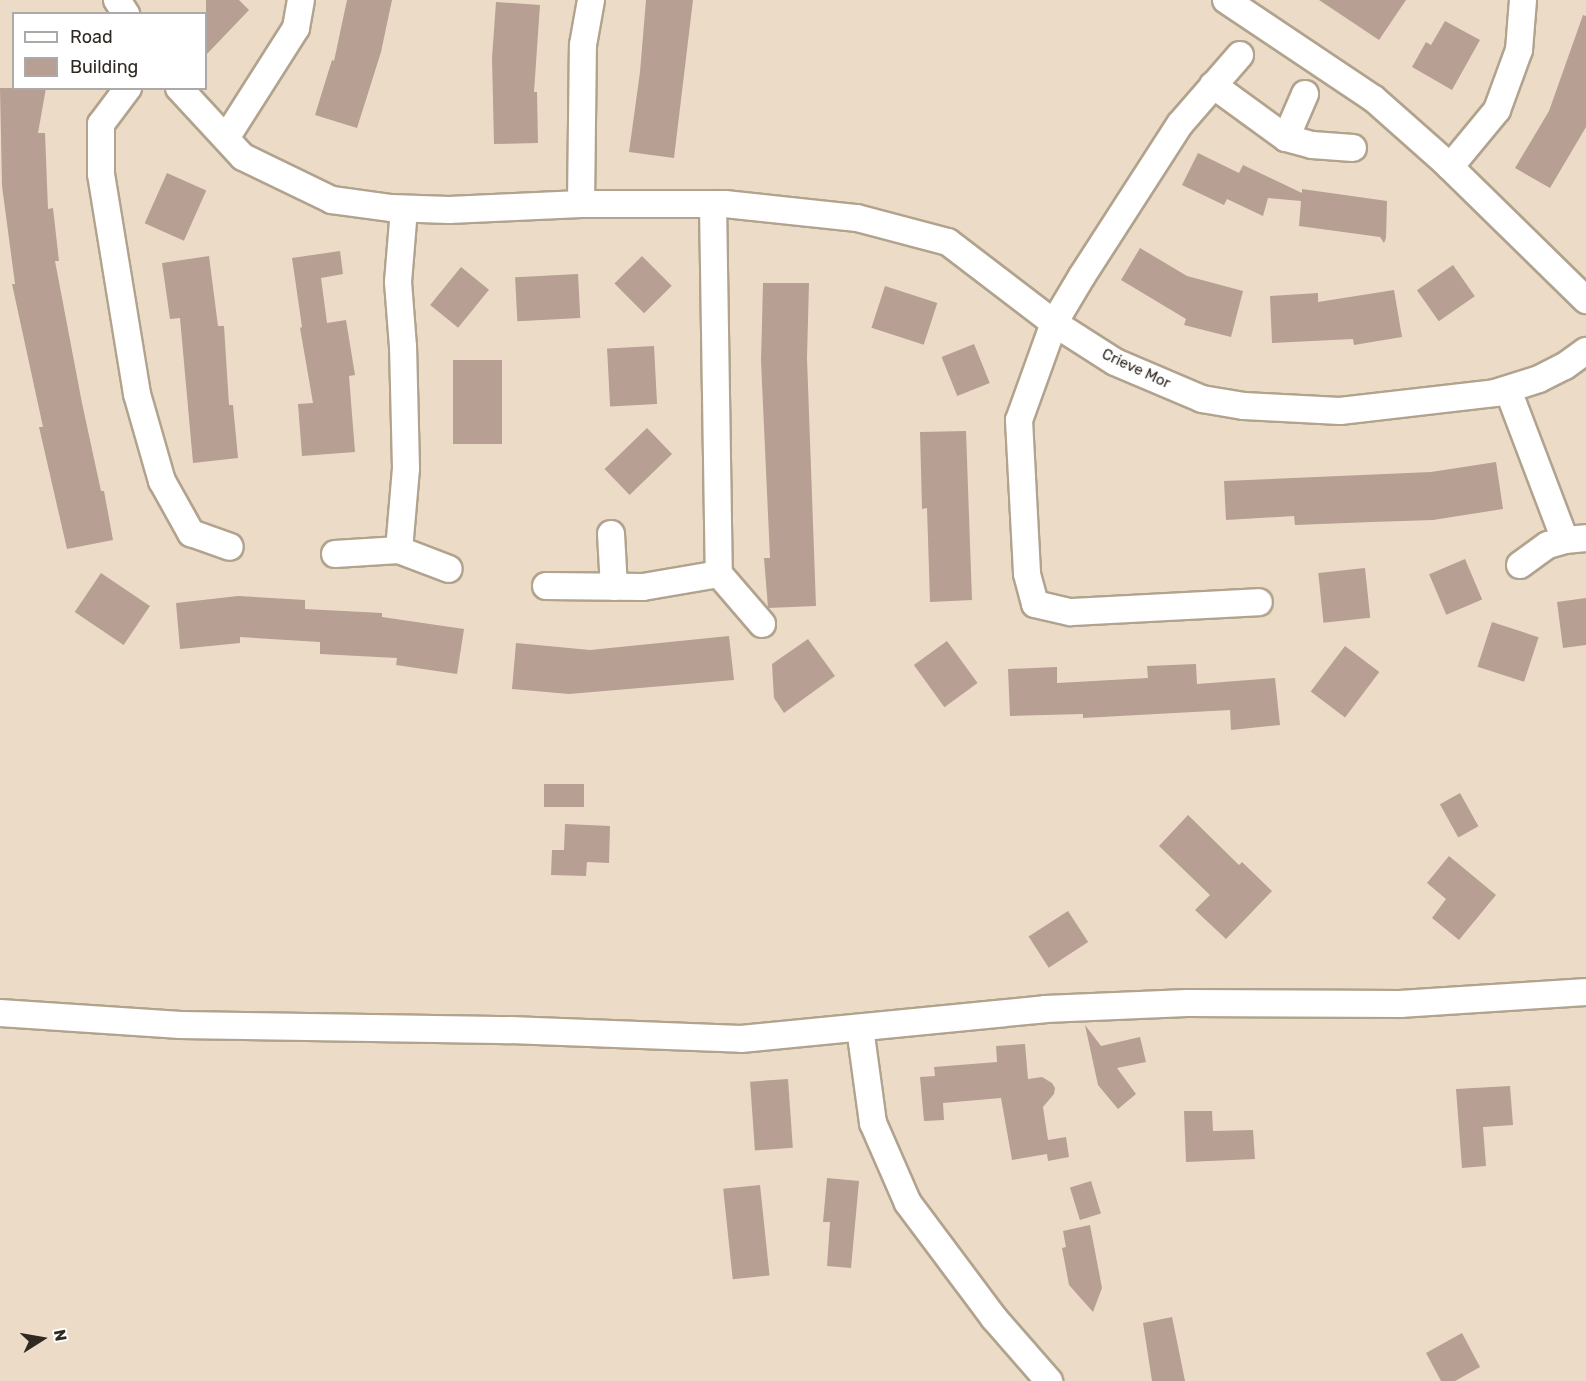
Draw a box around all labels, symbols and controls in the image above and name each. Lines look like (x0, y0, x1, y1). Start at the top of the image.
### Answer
legend (12, 12, 207, 90)
text: Road (70, 26, 113, 48)
text: Building (70, 56, 138, 78)
street label: Crieve Mor (1099, 345, 1173, 393)
north arrow (12, 1309, 72, 1369)
text: N (50, 1328, 71, 1343)

